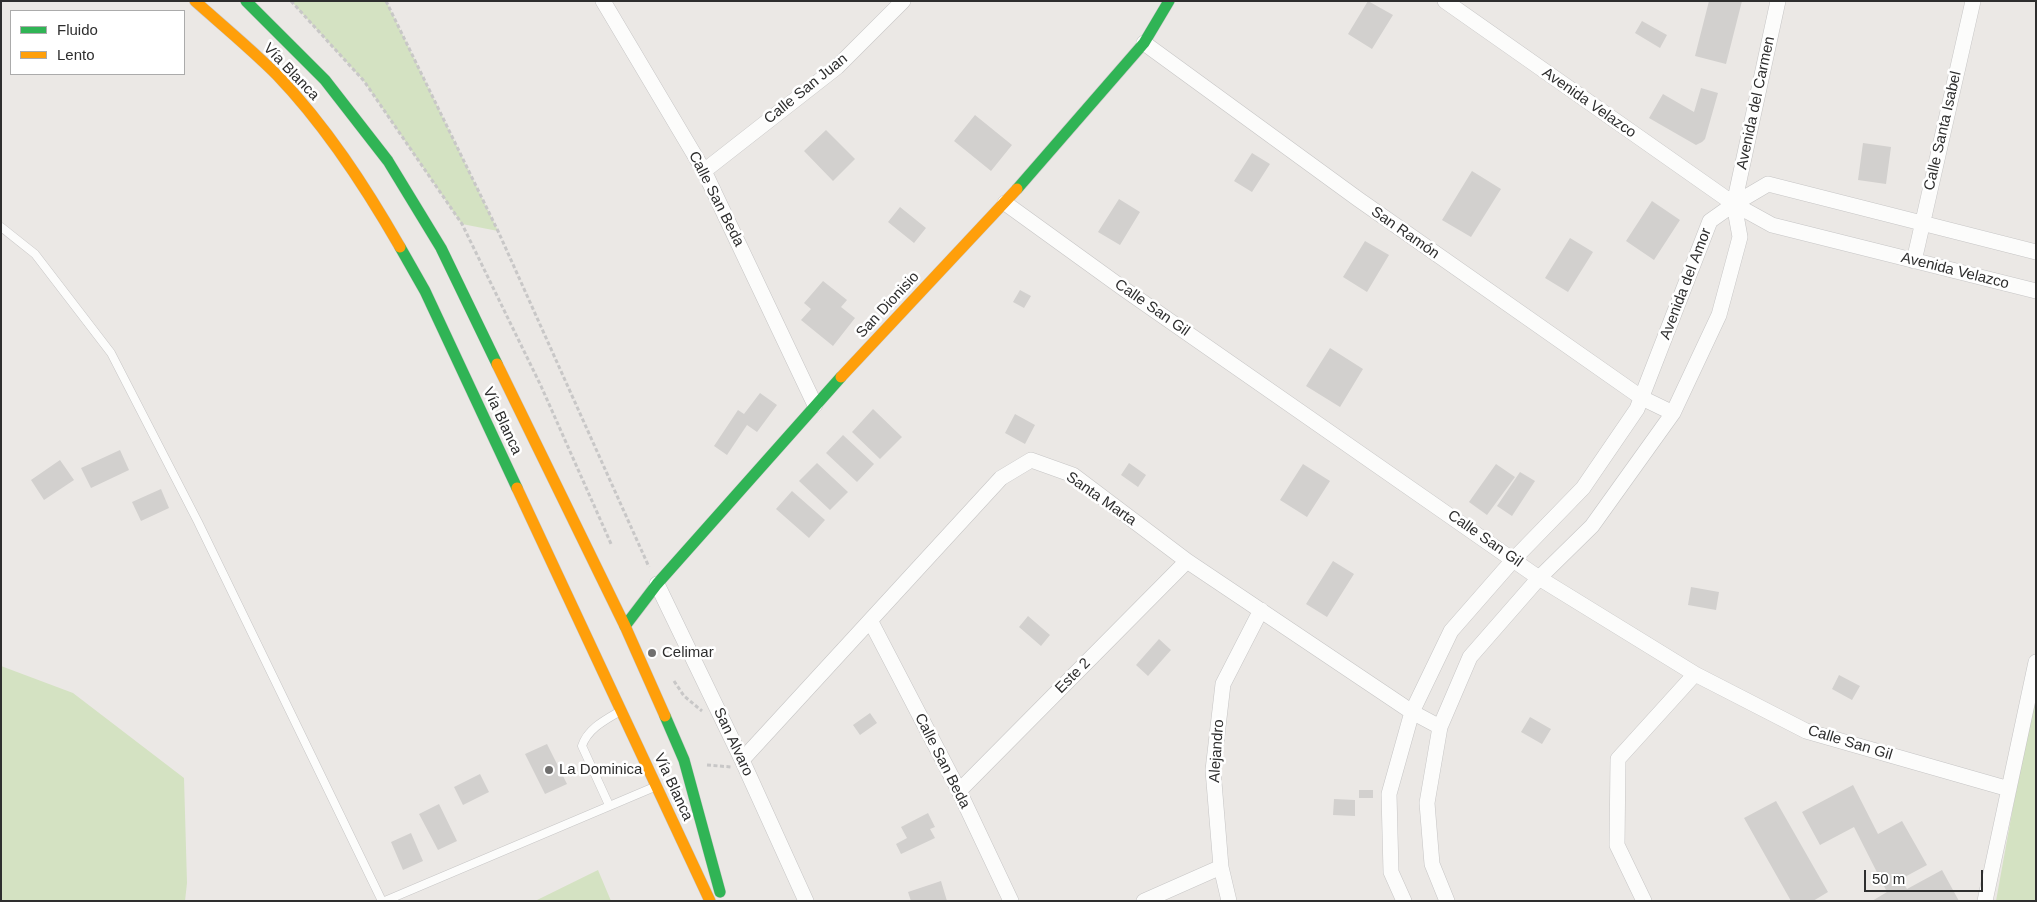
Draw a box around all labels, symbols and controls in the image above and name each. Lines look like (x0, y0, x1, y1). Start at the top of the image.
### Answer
legend (10, 10, 185, 75)
text: Fluido (57, 21, 98, 38)
street label: Avenida del Carmen (1733, 35, 1779, 171)
street label: Vía Blanca (259, 40, 323, 104)
text: Lento (57, 46, 95, 63)
street label: Calle San Juan (761, 50, 851, 128)
street label: Avenida Velazco (1539, 64, 1639, 142)
street label: Calle Santa Isabel (1921, 70, 1965, 192)
street label: Calle San Beda (684, 148, 748, 250)
street label: San Ramón (1367, 203, 1443, 263)
street label: Avenida del Amor (1656, 226, 1716, 342)
street label: Avenida Velazco (1899, 249, 2011, 293)
street label: San Dionisio (853, 268, 923, 342)
street label: Calle San Gil (1111, 276, 1193, 340)
street label: Vía Blanca (479, 384, 525, 458)
street label: Santa Marta (1062, 468, 1140, 530)
street label: Calle San Gil (1444, 507, 1526, 571)
place label: Celimar (662, 644, 714, 662)
marker: Celimar (646, 647, 658, 659)
street label: Este 2 (1052, 655, 1094, 697)
street label: San Alvaro (709, 705, 757, 779)
street label: Calle San Beda (910, 710, 974, 812)
street label: Alejandro (1206, 719, 1228, 783)
street label: Calle San Gil (1806, 722, 1894, 764)
street label: Vía Blanca (650, 750, 696, 824)
place label: La Dominica (559, 761, 642, 779)
marker: La Dominica (543, 764, 555, 776)
scale bar (1867, 860, 1986, 892)
text: 50 m (1872, 870, 1905, 887)

